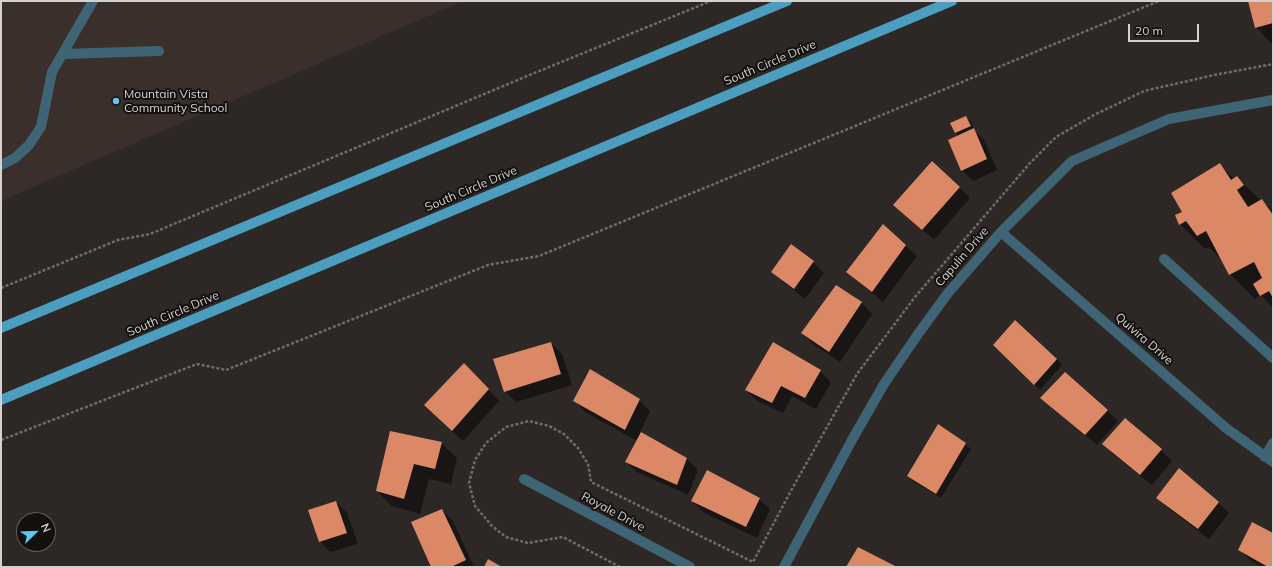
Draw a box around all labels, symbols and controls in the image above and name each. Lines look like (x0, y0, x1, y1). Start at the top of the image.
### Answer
scale bar (1130, 16, 1201, 42)
text: 20 m (1135, 23, 1163, 38)
street label: South Circle Drive (722, 37, 818, 89)
place label: Mountain Vista Community School (124, 87, 227, 115)
marker: Mountain Vista Community School (111, 96, 121, 106)
street label: South Circle Drive (423, 163, 519, 215)
street label: Capulin Drive (932, 224, 992, 290)
street label: South Circle Drive (125, 288, 221, 340)
street label: Quivira Drive (1112, 310, 1176, 368)
street label: Royale Drive (579, 489, 647, 535)
north arrow (16, 512, 56, 552)
text: N (38, 521, 54, 534)

